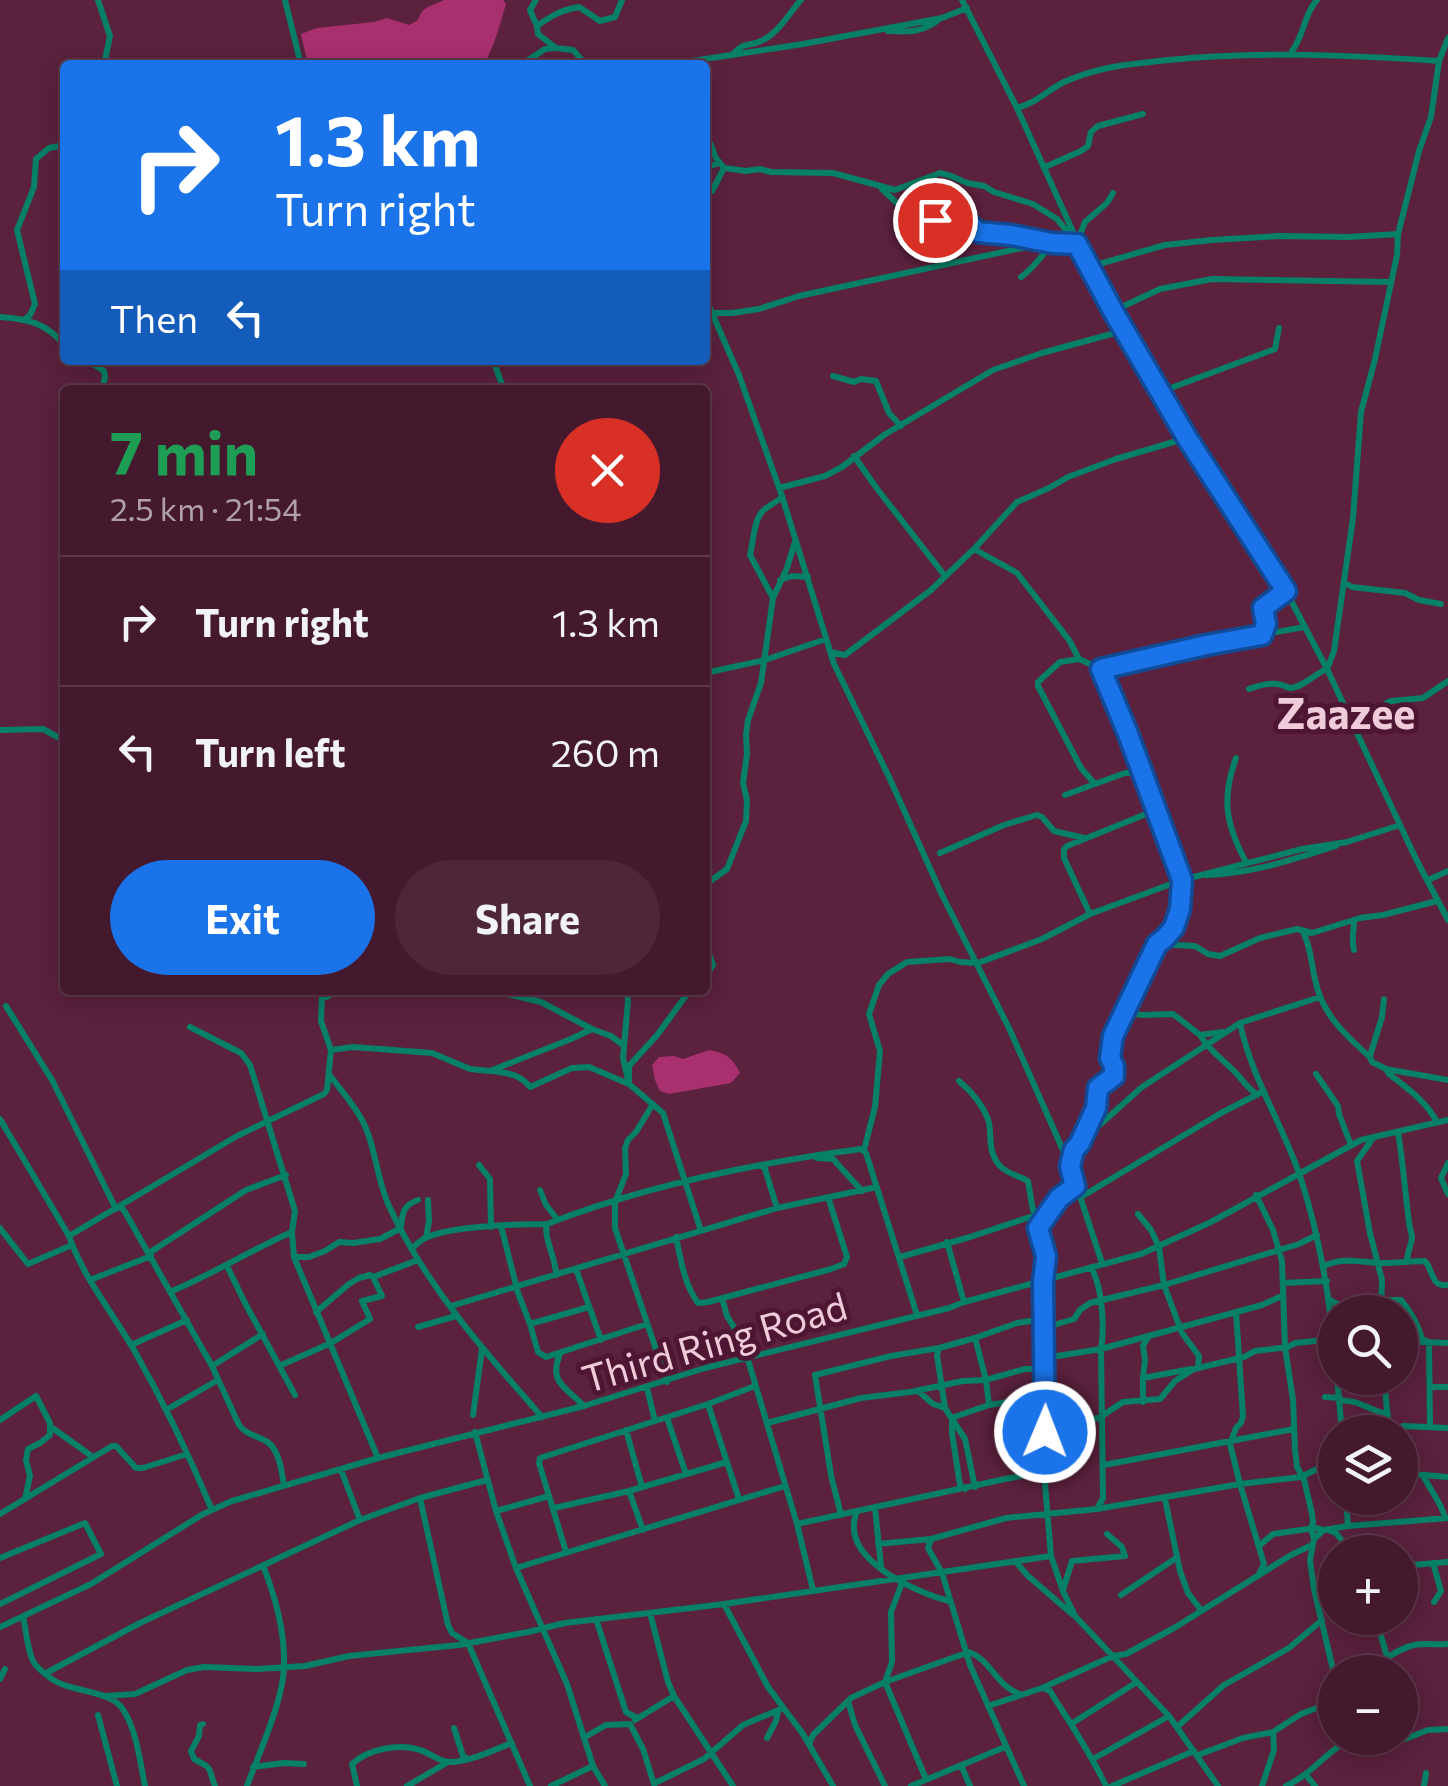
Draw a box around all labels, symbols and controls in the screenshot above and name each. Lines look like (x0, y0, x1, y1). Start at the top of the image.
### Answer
text: 1.3 km (275, 95, 481, 180)
icon: right (110, 100, 240, 230)
pin (893, 178, 978, 263)
text: Turn right (275, 180, 476, 235)
icon: arrive (908, 193, 963, 248)
icon: left (218, 290, 273, 345)
text: Then (110, 294, 198, 341)
text: 7 min (110, 414, 258, 487)
button: close (555, 418, 660, 523)
text: 2.5 km · 21:54 (110, 488, 301, 528)
icon: right (110, 594, 165, 649)
text: Turn right (195, 598, 369, 645)
text: 1.3 km (552, 598, 660, 645)
district label: Zaazee (1277, 686, 1415, 738)
icon: left (110, 724, 165, 779)
text: Turn left (195, 728, 346, 775)
text: 260 m (551, 728, 660, 775)
button: Exit (110, 860, 375, 975)
button: Share (395, 860, 660, 975)
street label: Third Ring Road (576, 1281, 852, 1401)
map controls (1318, 1295, 1418, 1755)
button: search (1318, 1295, 1418, 1395)
position arrow (993, 1380, 1097, 1484)
button: layers (1318, 1415, 1418, 1515)
button: + (1318, 1535, 1418, 1635)
button: − (1318, 1655, 1418, 1755)

